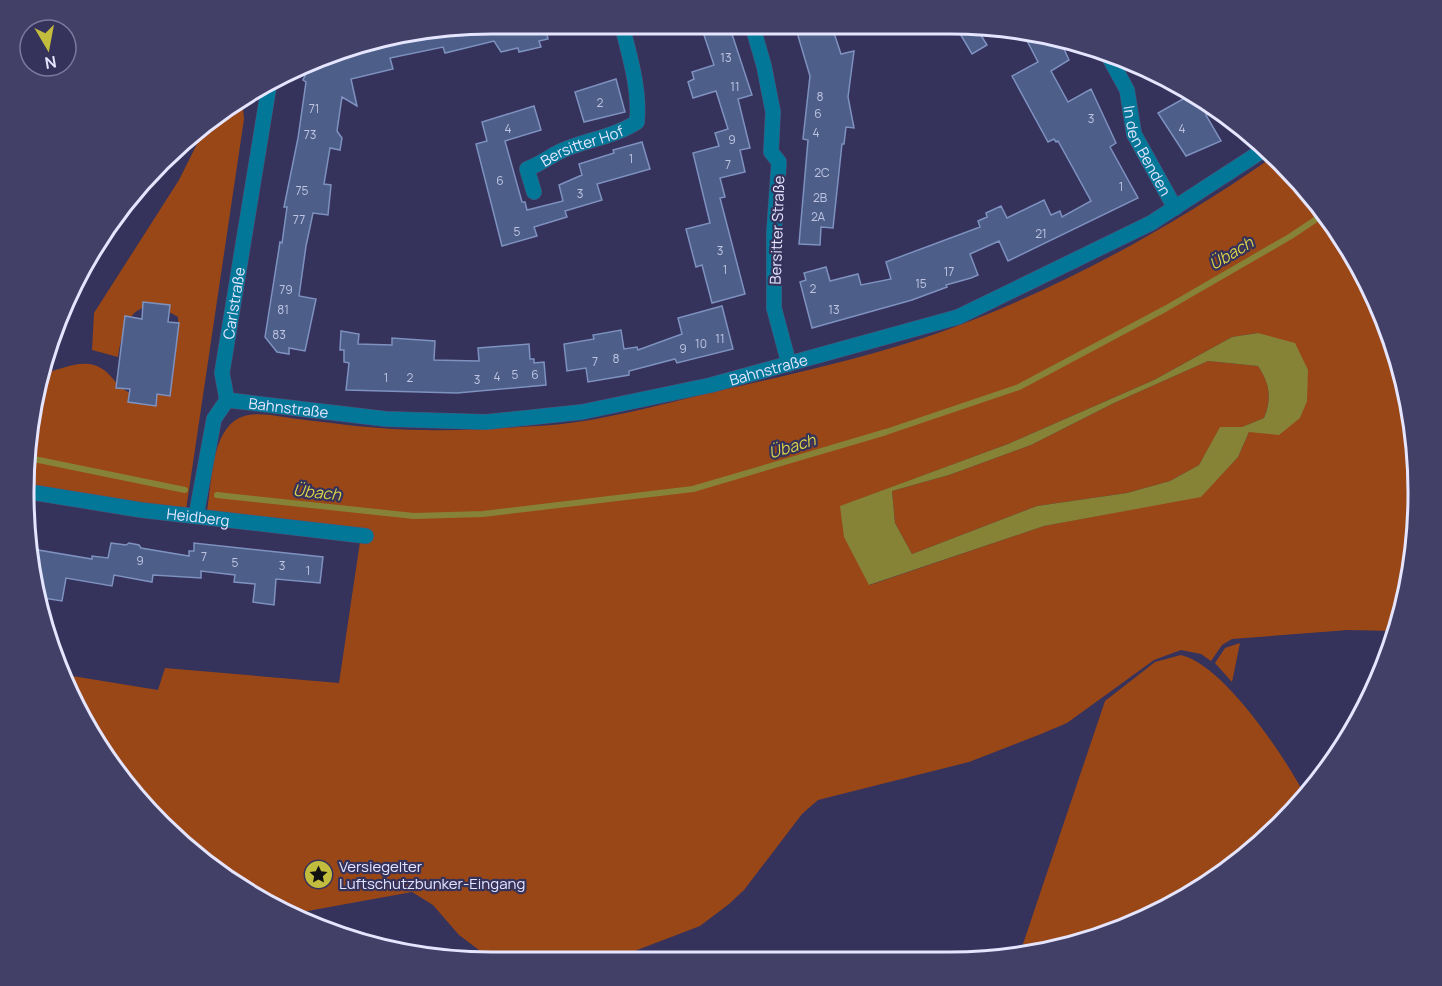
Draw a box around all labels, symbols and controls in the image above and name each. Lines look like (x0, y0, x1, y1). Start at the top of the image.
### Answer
north arrow (18, 18, 78, 78)
house number: 13 (720, 49, 732, 66)
text: N (43, 51, 58, 75)
house number: 11 (730, 78, 740, 95)
house number: 8 (817, 88, 824, 105)
house number: 2 (597, 94, 604, 111)
house number: 71 (309, 100, 319, 117)
street label: In den Benden (1119, 104, 1177, 199)
house number: 6 (814, 105, 822, 122)
house number: 3 (1088, 110, 1094, 127)
house number: 4 (504, 120, 512, 137)
street label: Bersitter Hof (536, 120, 627, 171)
house number: 4 (1178, 120, 1186, 137)
house number: 4 (812, 124, 820, 141)
house number: 73 (304, 126, 316, 143)
house number: 9 (728, 131, 736, 148)
house number: 1 (629, 150, 633, 167)
house number: 7 (725, 156, 731, 173)
house number: 2C (814, 164, 830, 181)
house number: 6 (496, 172, 504, 189)
street label: Bersitter Straße (765, 175, 789, 285)
house number: 1 (1119, 178, 1123, 195)
house number: 75 (296, 182, 309, 199)
house number: 3 (577, 185, 583, 202)
house number: 2B (813, 189, 827, 206)
house number: 2A (811, 208, 825, 225)
house number: 77 (293, 211, 305, 228)
house number: 5 (514, 223, 521, 240)
house number: 21 (1035, 225, 1047, 242)
water label: Übach (1205, 231, 1258, 275)
house number: 3 (717, 242, 723, 259)
house number: 1 (723, 261, 727, 278)
house number: 17 (944, 263, 954, 280)
street label: Carlstraße (217, 265, 250, 341)
house number: 15 (915, 275, 927, 292)
house number: 2 (810, 280, 817, 297)
house number: 79 (279, 281, 293, 298)
house number: 81 (277, 301, 289, 318)
house number: 13 (828, 301, 840, 318)
house number: 83 (272, 326, 286, 343)
house number: 11 (715, 330, 725, 347)
house number: 10 (695, 335, 707, 352)
house number: 9 (679, 340, 687, 357)
street label: Bahnstraße (727, 348, 810, 390)
house number: 8 (613, 350, 620, 367)
house number: 7 (592, 353, 598, 370)
house number: 5 (512, 366, 519, 383)
house number: 6 (531, 366, 539, 383)
house number: 4 (493, 368, 501, 385)
house number: 1 (384, 369, 388, 386)
house number: 2 (407, 369, 414, 386)
house number: 3 (474, 371, 480, 388)
street label: Bahnstraße (247, 392, 330, 423)
water label: Übach (766, 428, 819, 464)
water label: Übach (292, 479, 342, 505)
street label: Heidberg (166, 503, 231, 531)
house number: 7 (201, 548, 207, 565)
house number: 9 (136, 552, 144, 569)
house number: 5 (232, 554, 239, 571)
house number: 3 (279, 557, 285, 574)
house number: 1 (306, 562, 310, 579)
place label: Versiegelter Luftschutzbunker-Eingang (339, 856, 525, 894)
place icon: Versiegelter Luftschutzbunker-Eingang (302, 859, 334, 891)

